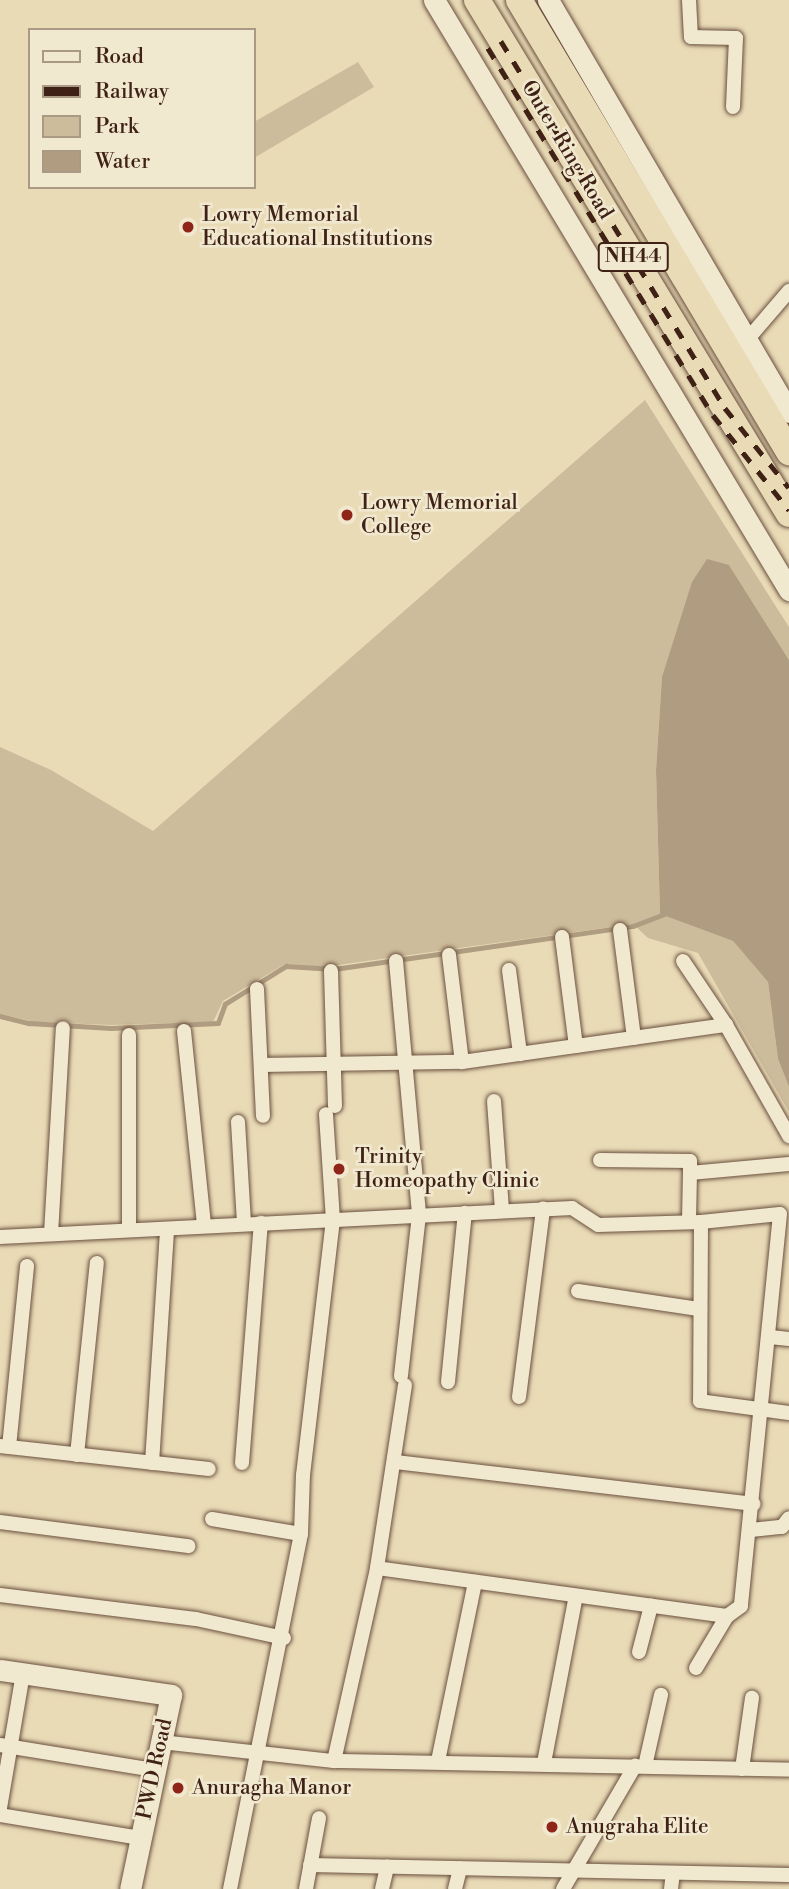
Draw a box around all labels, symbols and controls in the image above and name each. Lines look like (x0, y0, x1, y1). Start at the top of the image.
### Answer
legend (28, 28, 256, 189)
text: Road (95, 44, 144, 70)
street label: Outer Ring Road (516, 76, 618, 224)
text: Railway (95, 79, 169, 105)
text: Park (95, 114, 139, 140)
text: Water (95, 149, 150, 175)
place label: Lowry Memorial Educational Institutions (202, 202, 433, 252)
marker: Lowry Memorial Educational Institutions (180, 219, 196, 235)
road number: NH44 (596, 242, 670, 272)
place label: Lowry Memorial College (361, 490, 518, 540)
marker: Lowry Memorial College (339, 507, 355, 523)
place label: Trinity Homeopathy Clinic (355, 1144, 539, 1194)
marker: Trinity Homeopathy Clinic (329, 1159, 349, 1179)
street label: PWD Road (132, 1716, 178, 1822)
place label: Anuragha Manor (192, 1775, 351, 1801)
marker: Anuragha Manor (170, 1780, 186, 1796)
place label: Anugraha Elite (566, 1814, 709, 1840)
marker: Anugraha Elite (544, 1819, 560, 1835)

